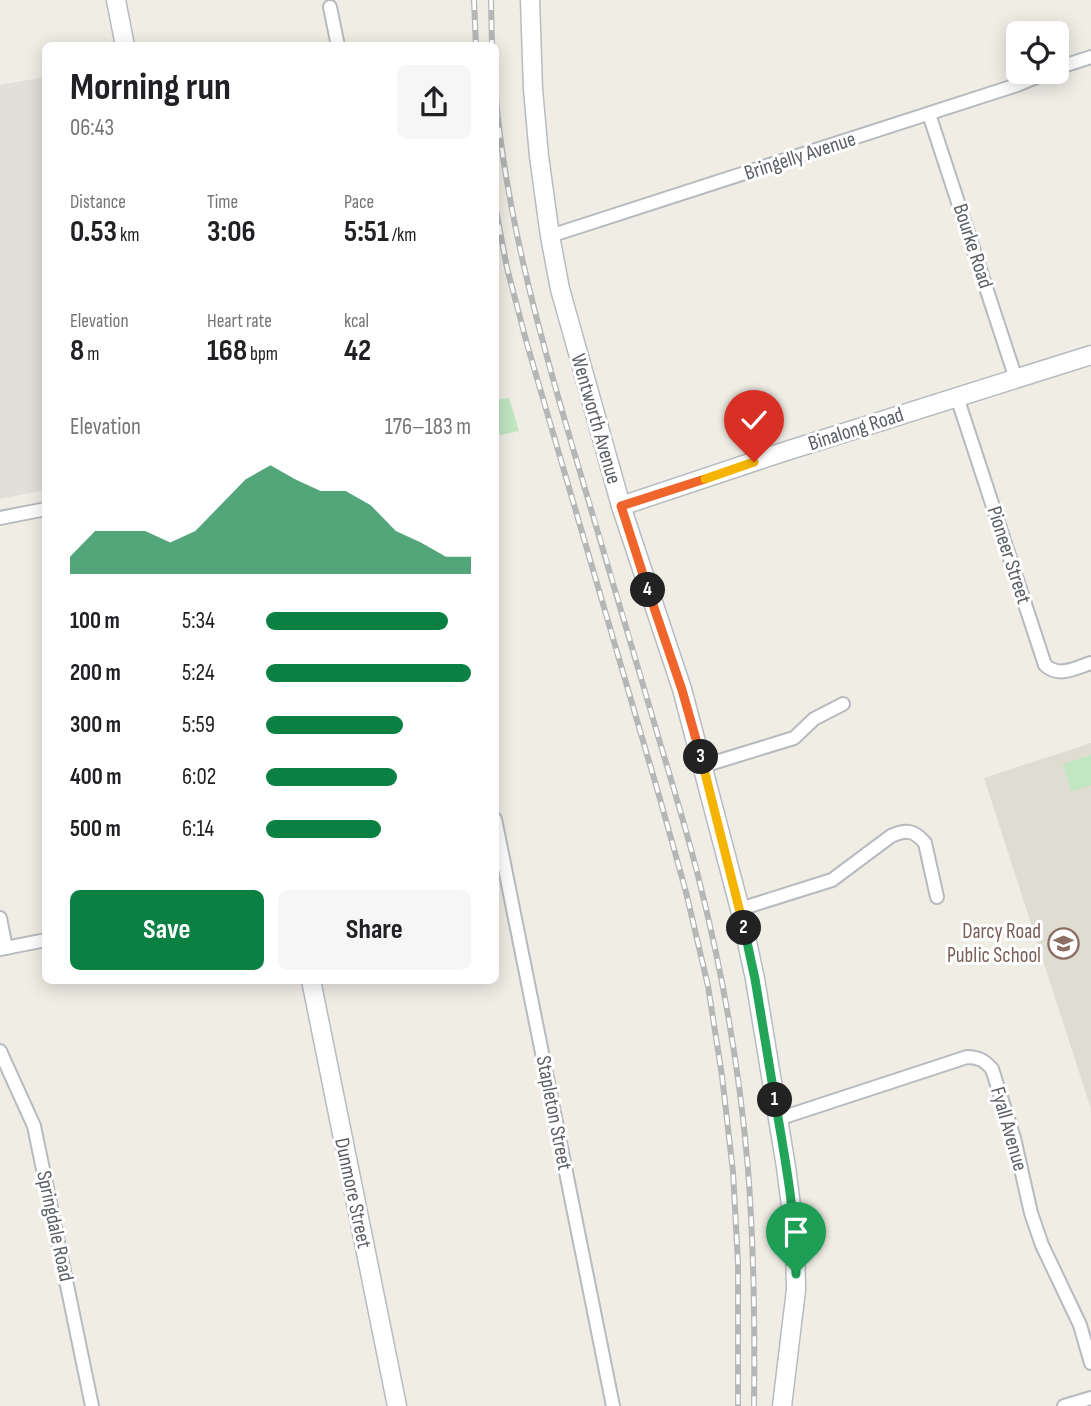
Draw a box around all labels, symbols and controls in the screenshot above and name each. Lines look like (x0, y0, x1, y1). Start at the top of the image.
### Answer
map controls (1006, 21, 1069, 84)
button: locate (1006, 21, 1069, 84)
text: Morning run (70, 65, 231, 110)
button: share (397, 65, 471, 139)
text: 06:43 (70, 114, 114, 142)
street label: Bringelly Avenue (741, 126, 859, 186)
text: Distance (70, 191, 126, 214)
text: Time (207, 191, 238, 214)
text: Pace (344, 191, 374, 214)
street label: Bourke Road (948, 201, 998, 291)
text: 0.53 (70, 214, 117, 250)
text: 3:06 (207, 214, 256, 250)
text: 5:51 (344, 214, 389, 250)
text: km (117, 224, 140, 247)
text: /km (389, 224, 417, 247)
text: Elevation (70, 310, 129, 333)
text: Heart rate (207, 310, 272, 333)
text: kcal (344, 310, 369, 333)
text: 8 (70, 333, 84, 369)
text: 168 (207, 333, 247, 369)
text: 42 (344, 333, 371, 369)
text: m (84, 343, 99, 366)
text: bpm (247, 343, 278, 366)
street label: Wentworth Avenue (566, 351, 626, 487)
pin (724, 390, 784, 462)
icon: check (735, 401, 773, 439)
street label: Binalong Road (805, 402, 907, 456)
text: Elevation (70, 413, 141, 441)
text: 176–183 m (385, 413, 471, 441)
street label: Pioneer Street (982, 503, 1036, 607)
pin: 4 (630, 572, 666, 608)
text: 4 (643, 578, 652, 601)
text: 100 m (70, 607, 120, 635)
text: 5:34 (182, 607, 215, 635)
text: 200 m (70, 659, 121, 687)
text: 5:24 (182, 659, 215, 687)
text: 300 m (70, 711, 121, 739)
text: 5:59 (182, 711, 215, 739)
pin: 3 (684, 740, 718, 774)
text: 3 (696, 745, 705, 768)
text: 400 m (70, 763, 121, 791)
text: 6:02 (182, 763, 216, 791)
text: 500 m (70, 815, 121, 843)
text: 6:14 (182, 815, 214, 843)
button: Save (70, 890, 264, 970)
button: Share (278, 890, 471, 970)
pin: 2 (726, 911, 762, 946)
text: 2 (739, 916, 748, 939)
place label: Darcy Road Public School (947, 919, 1041, 968)
school or university icon: Darcy Road Public School (1047, 926, 1081, 960)
street label: Stapleton Street (531, 1054, 577, 1172)
pin: 1 (758, 1082, 792, 1118)
street label: Fyall Avenue (985, 1084, 1033, 1174)
text: 1 (771, 1088, 778, 1111)
street label: Dunmore Street (329, 1136, 377, 1250)
street label: Springdale Road (31, 1168, 79, 1284)
pin (766, 1202, 826, 1274)
icon: arrive (777, 1213, 815, 1251)

